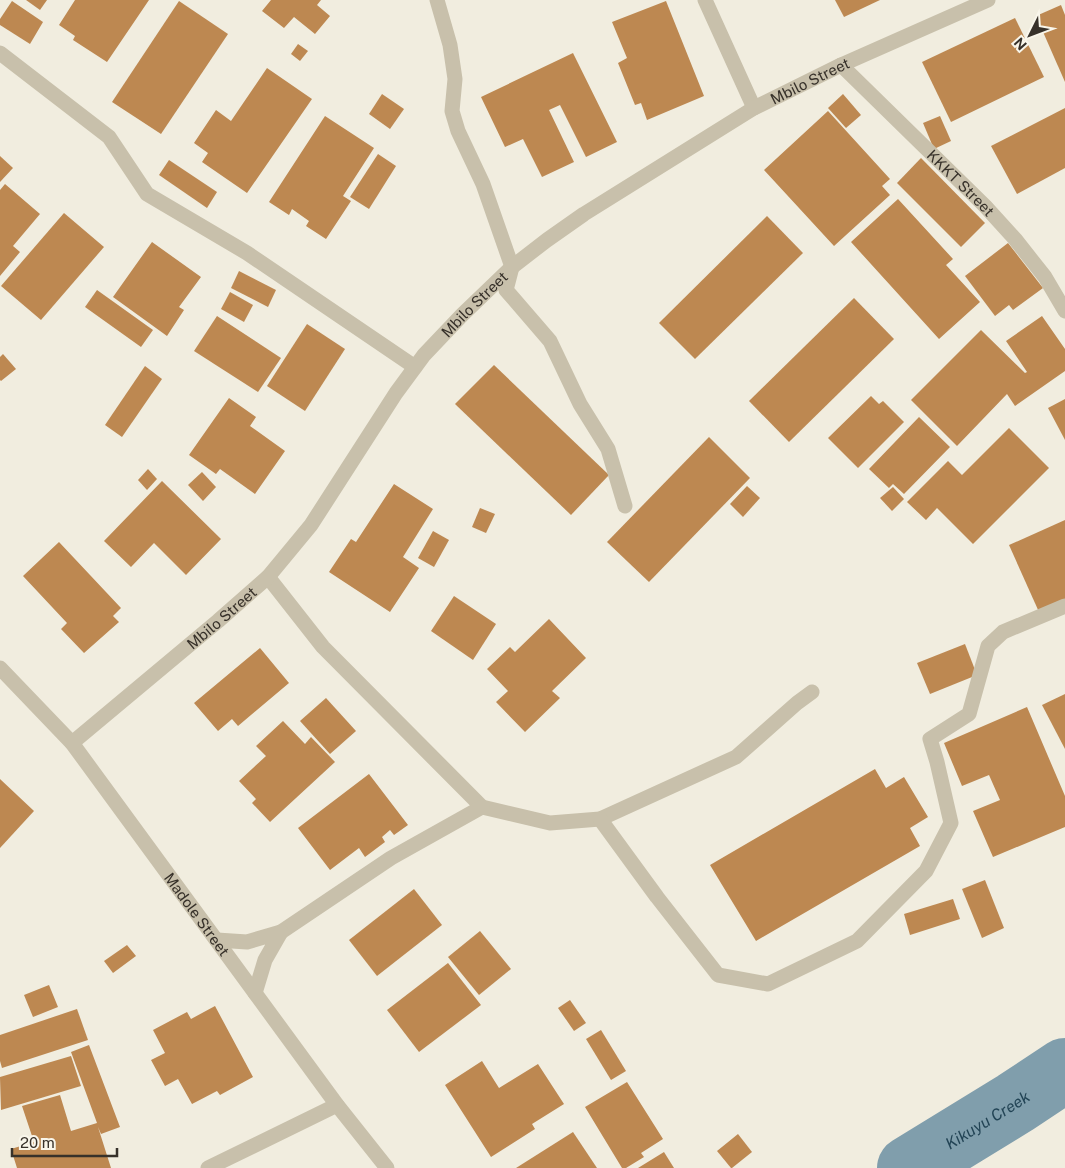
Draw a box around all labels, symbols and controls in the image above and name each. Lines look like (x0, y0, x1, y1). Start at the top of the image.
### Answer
north arrow (1005, 10, 1055, 60)
text: N (1011, 34, 1030, 53)
street label: Mbilo Street (767, 54, 852, 107)
street label: KKKT Street (924, 146, 998, 219)
street label: Mbilo Street (437, 268, 511, 340)
street label: Mbilo Street (183, 583, 260, 652)
street label: Madole Street (161, 869, 233, 959)
water label: Kikuyu Creek (942, 1086, 1033, 1153)
scale bar (12, 1126, 118, 1158)
text: 20 m (20, 1134, 55, 1151)

